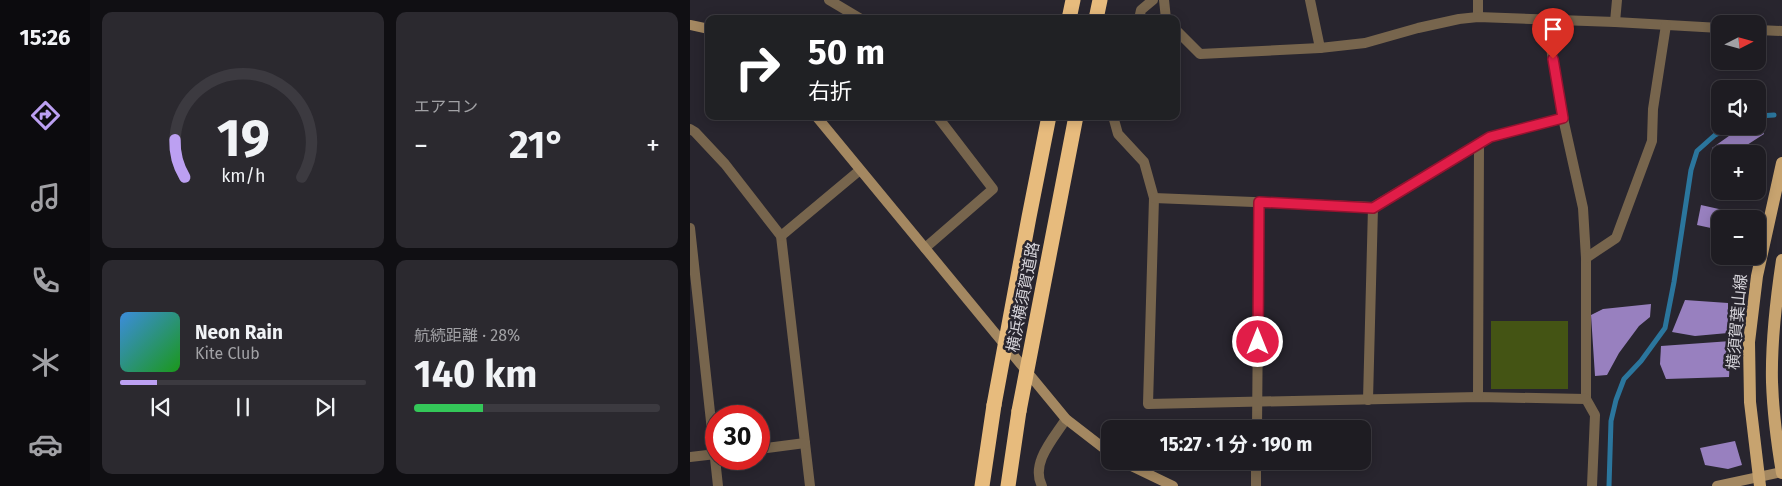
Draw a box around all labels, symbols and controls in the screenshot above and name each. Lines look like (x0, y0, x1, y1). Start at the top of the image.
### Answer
pin (1532, 8, 1574, 59)
icon: arrive (1539, 15, 1567, 43)
north arrow (1711, 15, 1766, 70)
map controls (1711, 15, 1766, 265)
text: 15:26 (19, 24, 71, 51)
text: 50 m (808, 31, 885, 73)
icon: right (725, 35, 790, 100)
text: 右折 (808, 78, 852, 105)
button: sound (1711, 80, 1766, 135)
text: エアコン (414, 97, 478, 116)
icon: directions (28, 98, 63, 133)
text: 19 (216, 107, 270, 170)
text: 21° (509, 122, 565, 168)
text: − (414, 129, 428, 162)
text: + (646, 129, 660, 162)
button: + (1711, 145, 1766, 200)
text: km/h (221, 165, 265, 187)
icon: music (28, 180, 63, 215)
button: − (1711, 210, 1766, 265)
street label: 横浜横須賀道路 (1003, 240, 1043, 354)
icon: phone (28, 263, 63, 298)
street label: 横須賀葉山線 (1723, 273, 1751, 371)
position arrow (1231, 315, 1283, 367)
text: Neon Rain (195, 321, 283, 344)
text: 航続距離 · 28% (414, 326, 520, 345)
text: Kite Club (195, 344, 260, 363)
icon: climate (28, 345, 63, 380)
text: 140 km (414, 351, 537, 397)
icon: previous (147, 393, 175, 421)
icon: pause (229, 393, 257, 421)
icon: next (311, 393, 339, 421)
speed limit sign: 30 (705, 405, 770, 470)
icon: car (28, 427, 63, 462)
text: 15:27 · 1 分 · 190 m (1160, 433, 1312, 456)

